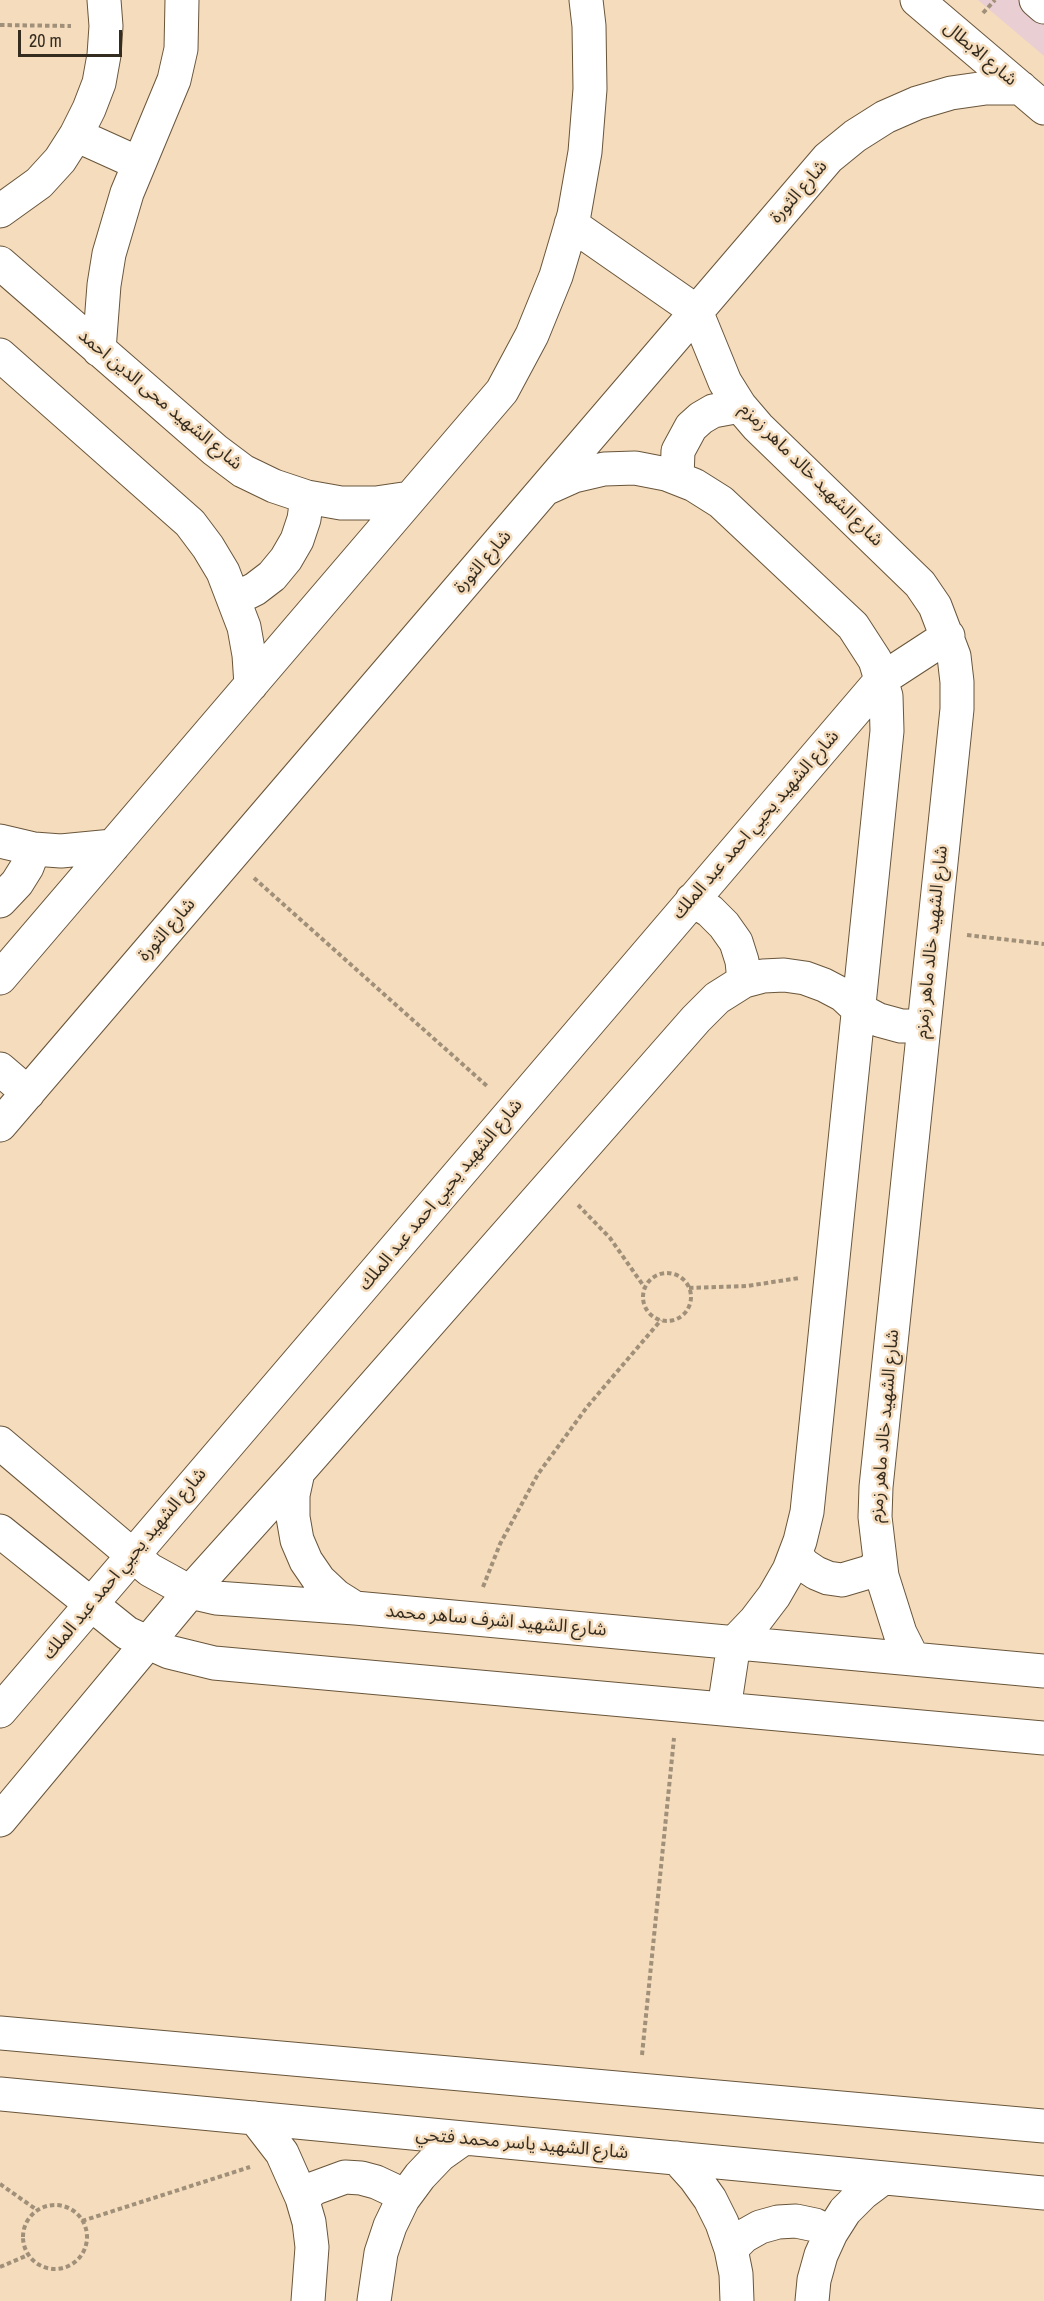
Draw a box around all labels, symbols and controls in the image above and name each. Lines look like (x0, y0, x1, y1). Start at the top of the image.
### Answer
street label: شارع الابطال (939, 17, 1021, 91)
scale bar (21, 18, 124, 56)
text: 20 m (29, 28, 62, 53)
street label: شارع الثورة (766, 156, 832, 228)
street label: شارع الشهيد محى الدين احمد (74, 325, 246, 475)
street label: شارع الشهيد خالد ماهر زمزم (735, 399, 887, 551)
street label: شارع الثورة (450, 526, 516, 598)
street label: شارع الشهيد يحيي احمد عبد الملك (668, 726, 844, 924)
street label: شارع الشهيد خالد ماهر زمزم (911, 844, 953, 1040)
street label: شارع الثورة (134, 894, 200, 966)
street label: شارع الشهيد يحيي احمد عبد الملك (355, 1095, 527, 1295)
street label: شارع الشهيد خالد ماهر زمزم (866, 1328, 904, 1524)
street label: شارع الشهيد يحيي احمد عبد الملك (39, 1464, 211, 1664)
street label: شارع الشهيد اشرف ساهر محمد (385, 1601, 607, 1641)
street label: شارع الشهيد ياسر محمد فتحي (415, 2124, 629, 2164)

